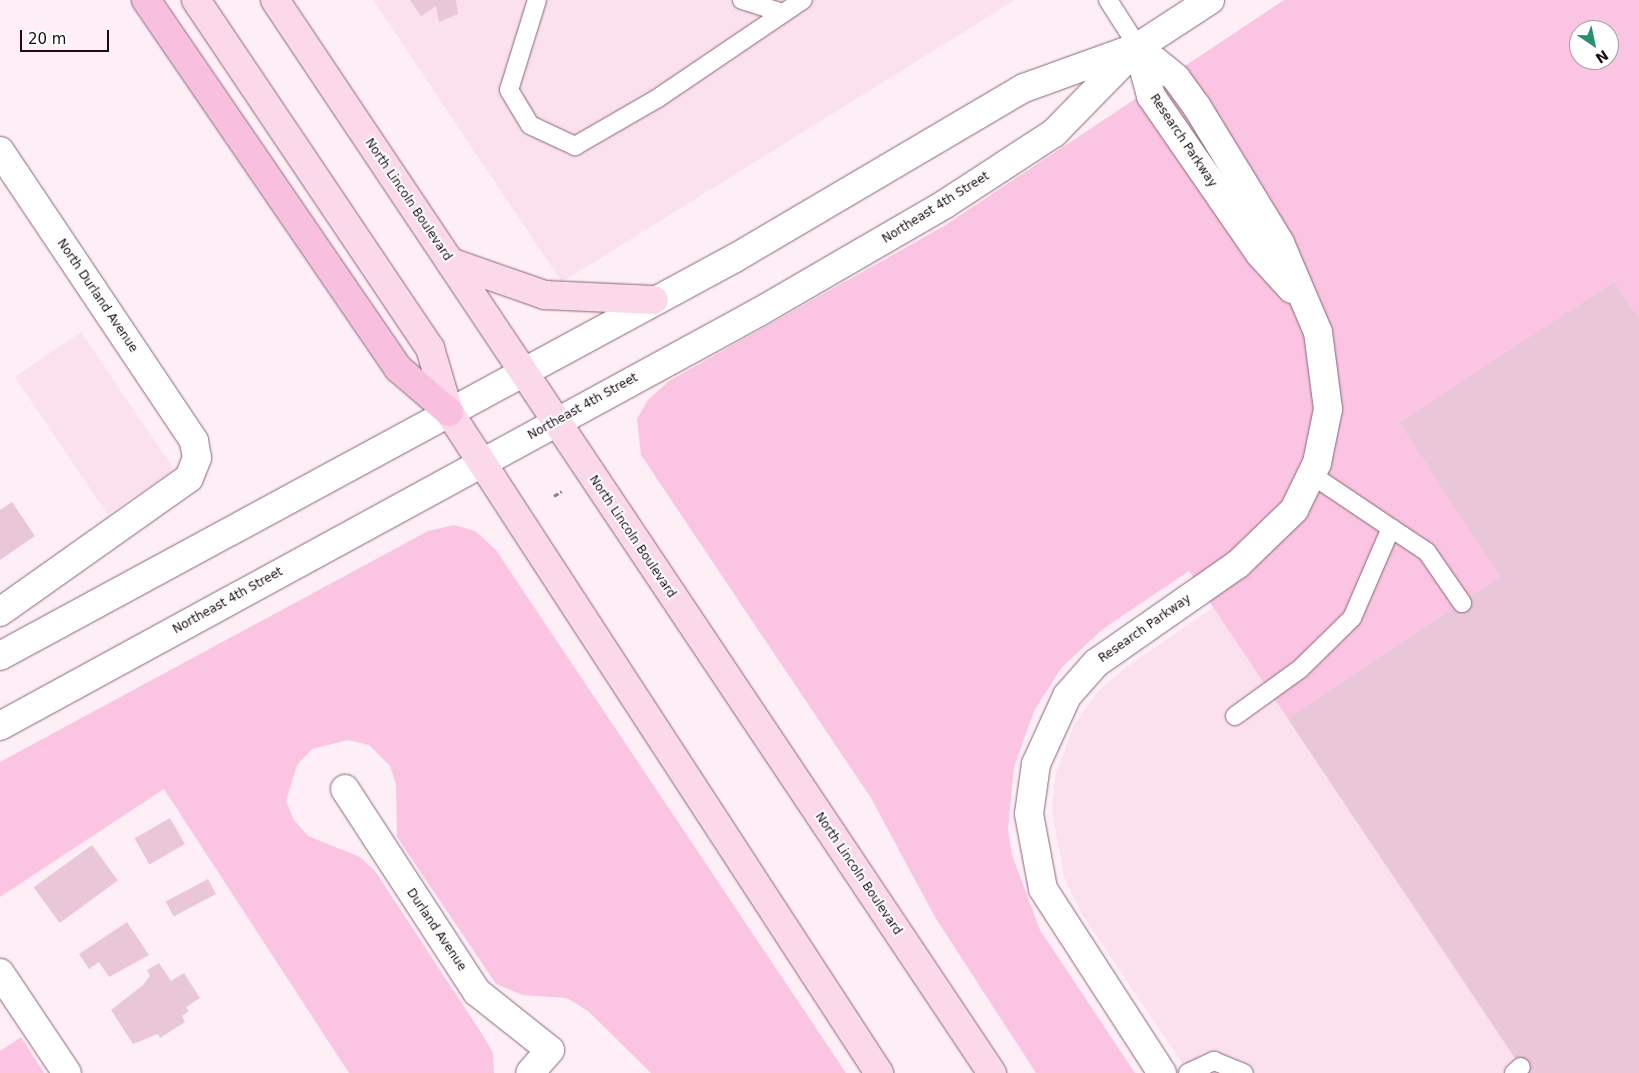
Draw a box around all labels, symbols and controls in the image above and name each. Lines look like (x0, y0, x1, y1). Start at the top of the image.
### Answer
scale bar (22, 20, 111, 52)
north arrow (1569, 20, 1619, 70)
text: 20 m (28, 30, 66, 48)
text: N (1592, 47, 1611, 67)
street label: Research Parkway (1147, 92, 1219, 190)
street label: North Lincoln Boulevard (362, 136, 454, 264)
street label: Northeast 4th Street (880, 169, 992, 247)
street label: North Durland Avenue (54, 237, 140, 355)
street label: Northeast 4th Street (526, 371, 640, 443)
street label: North Lincoln Boulevard (586, 473, 678, 601)
street label: Northeast 4th Street (171, 565, 285, 637)
street label: Research Parkway (1096, 592, 1194, 666)
street label: North Lincoln Boulevard (812, 810, 904, 938)
street label: Durland Avenue (403, 886, 469, 974)

